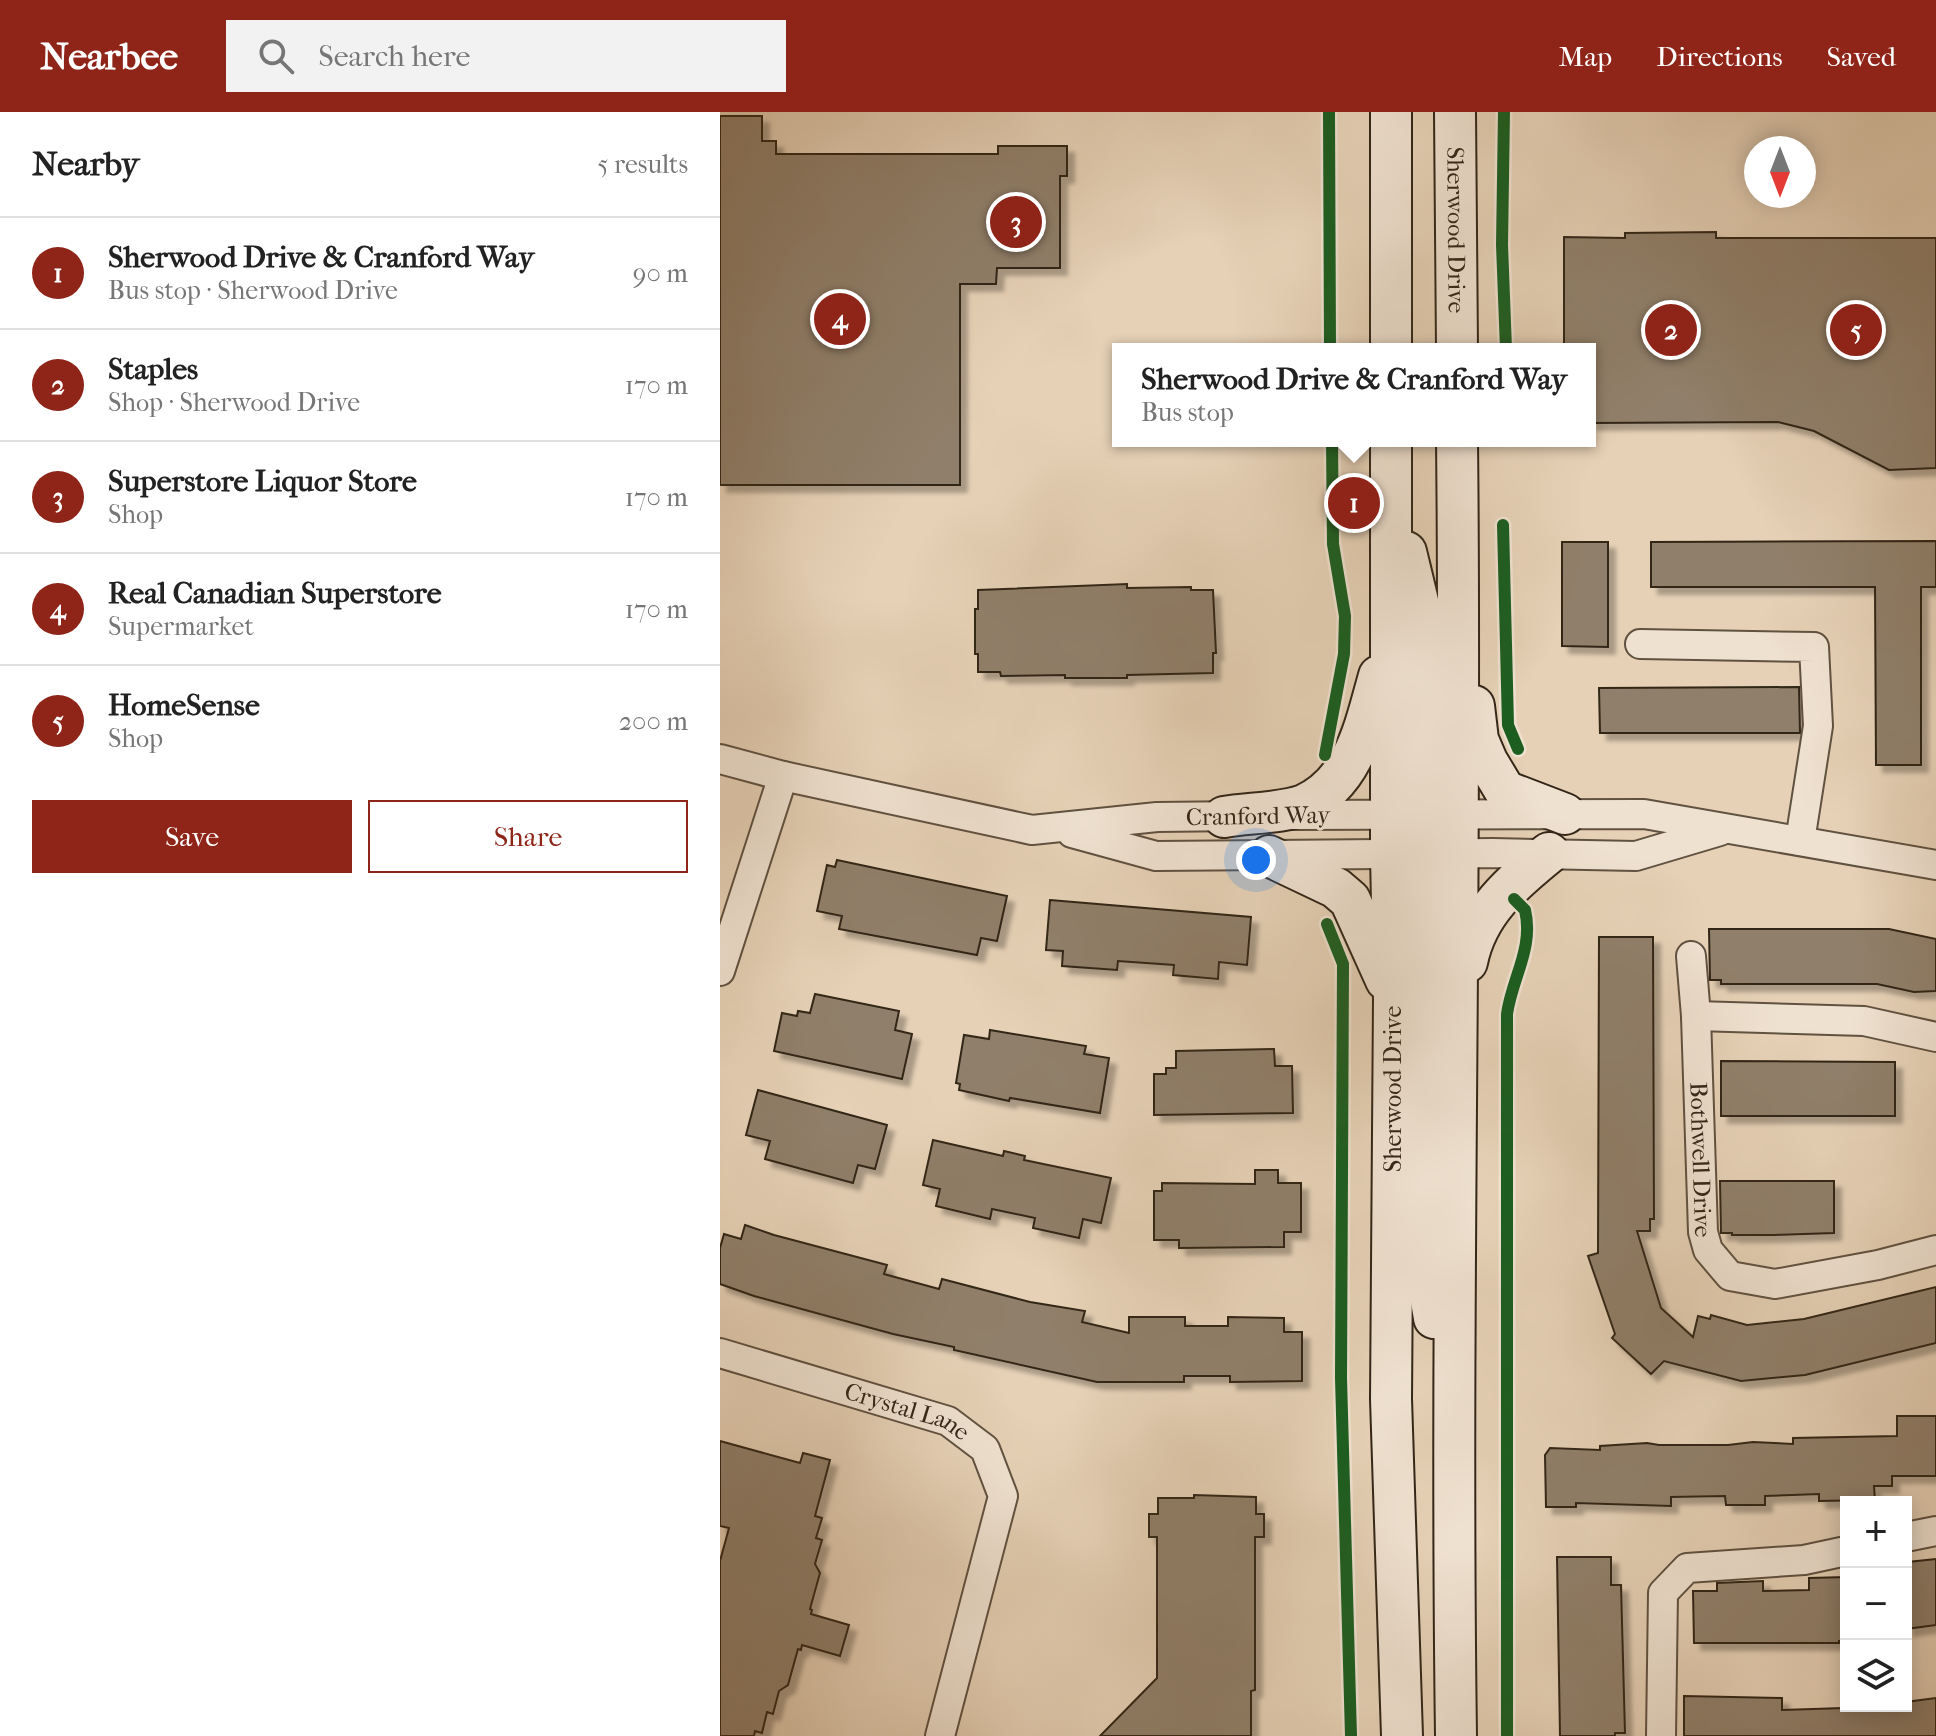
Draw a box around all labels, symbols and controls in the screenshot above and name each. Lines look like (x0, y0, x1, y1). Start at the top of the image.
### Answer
search box (226, 20, 786, 92)
text: Nearbee (40, 34, 178, 79)
icon: search (254, 34, 298, 78)
text: Search here (318, 39, 470, 74)
text: Map (1559, 40, 1612, 73)
text: Directions (1656, 40, 1783, 73)
text: Saved (1827, 40, 1896, 73)
north arrow (1744, 136, 1816, 208)
text: Nearby (32, 144, 139, 184)
street label: Sherwood Drive (1441, 147, 1471, 314)
text: 5 results (597, 149, 688, 180)
pin: 3 (990, 192, 1042, 252)
text: Sherwood Drive & Cranford Way (108, 240, 534, 275)
text: 1 (53, 258, 63, 289)
text: 90 m (633, 258, 688, 289)
text: Bus stop · Sherwood Drive (108, 275, 398, 306)
pin: 4 (814, 289, 866, 349)
pin: 2 (1645, 300, 1697, 360)
pin: 5 (1830, 300, 1882, 360)
popup (1112, 343, 1596, 447)
text: Staples (108, 352, 198, 387)
text: Sherwood Drive & Cranford Way (1141, 362, 1567, 397)
text: 2 (51, 370, 65, 401)
text: 170 m (625, 370, 688, 401)
text: Shop · Sherwood Drive (108, 387, 360, 418)
text: Bus stop (1141, 397, 1234, 428)
text: Superstore Liquor Store (108, 464, 417, 499)
pin: 1 (1328, 473, 1380, 533)
text: 3 (53, 482, 63, 513)
text: 170 m (625, 482, 688, 513)
text: Shop (108, 499, 163, 530)
text: Real Canadian Superstore (108, 576, 442, 611)
text: 4 (50, 594, 66, 625)
text: 170 m (625, 594, 688, 625)
text: Supermarket (108, 611, 254, 642)
text: HomeSense (108, 688, 260, 723)
text: 5 (52, 706, 64, 737)
text: 200 m (619, 706, 688, 737)
text: Shop (108, 723, 163, 754)
button: Save (32, 800, 352, 873)
button: Share (368, 800, 688, 873)
street label: Cranford Way (1186, 801, 1332, 831)
your location (1236, 840, 1276, 880)
street label: Sherwood Drive (1379, 1006, 1407, 1172)
street label: Bothwell Drive (1684, 1082, 1717, 1238)
street label: Crystal Lane (841, 1377, 975, 1446)
map controls (1840, 1496, 1912, 1712)
button: + (1840, 1496, 1912, 1568)
button: − (1840, 1568, 1912, 1640)
button: layers (1840, 1640, 1912, 1712)

